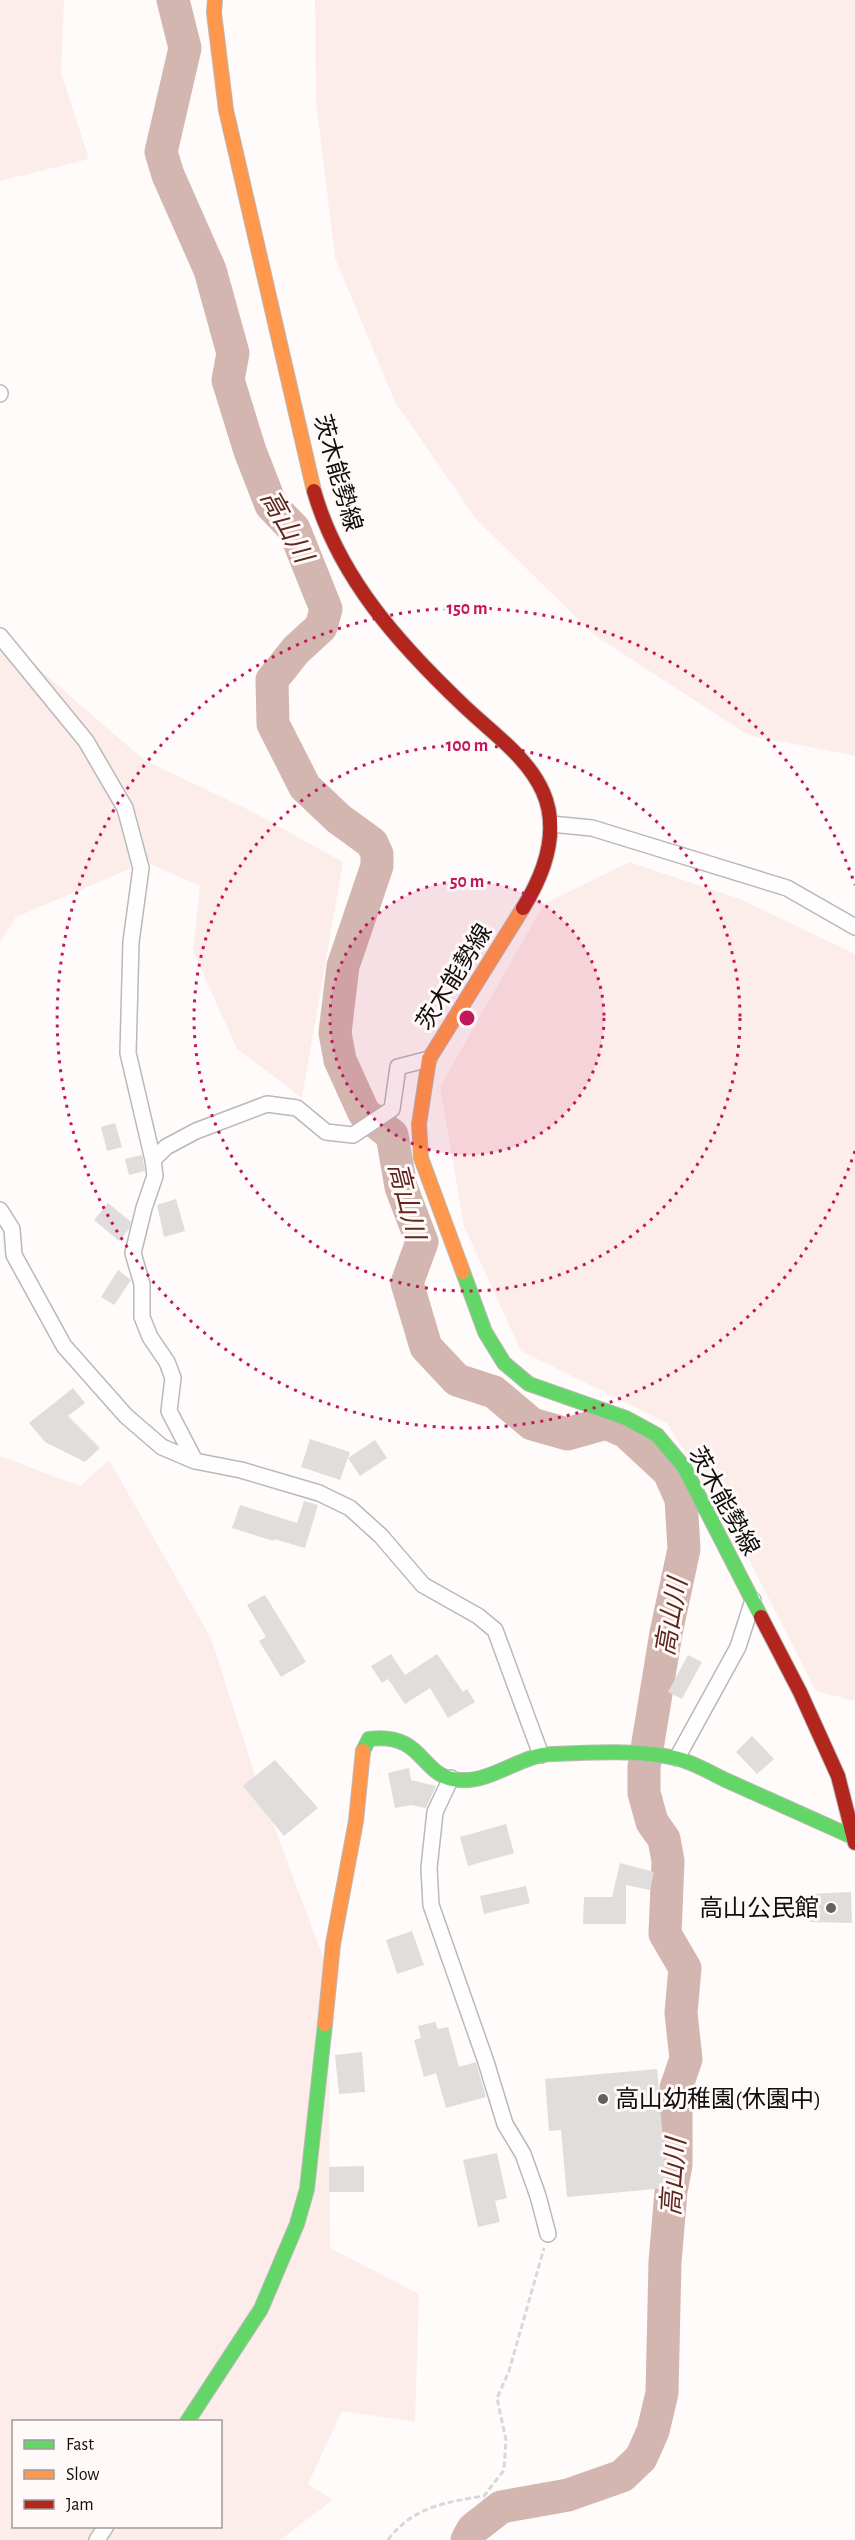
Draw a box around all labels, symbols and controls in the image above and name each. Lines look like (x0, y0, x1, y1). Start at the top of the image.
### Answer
street label: 茨木能勢線 (309, 412, 367, 534)
water label: 高山川 (256, 486, 319, 570)
text: 150 m (447, 600, 487, 618)
text: 100 m (446, 737, 488, 755)
text: 50 m (450, 873, 484, 891)
street label: 茨木能勢線 (411, 919, 497, 1035)
centre of rings (457, 1008, 477, 1028)
water label: 高山川 (384, 1160, 430, 1245)
street label: 茨木能勢線 (684, 1442, 764, 1560)
water label: 高山川 (651, 1573, 692, 1658)
place label: 高山公民館 (699, 1895, 819, 1921)
marker: 高山公民館 (824, 1901, 838, 1915)
place label: 高山幼稚園(休園中) (615, 2086, 821, 2112)
marker: 高山幼稚園(休園中) (596, 2092, 610, 2106)
water label: 高山川 (657, 2134, 690, 2217)
legend (12, 2420, 222, 2528)
text: Fast (66, 2436, 94, 2454)
text: Slow (66, 2466, 99, 2484)
text: Jam (66, 2496, 94, 2514)

